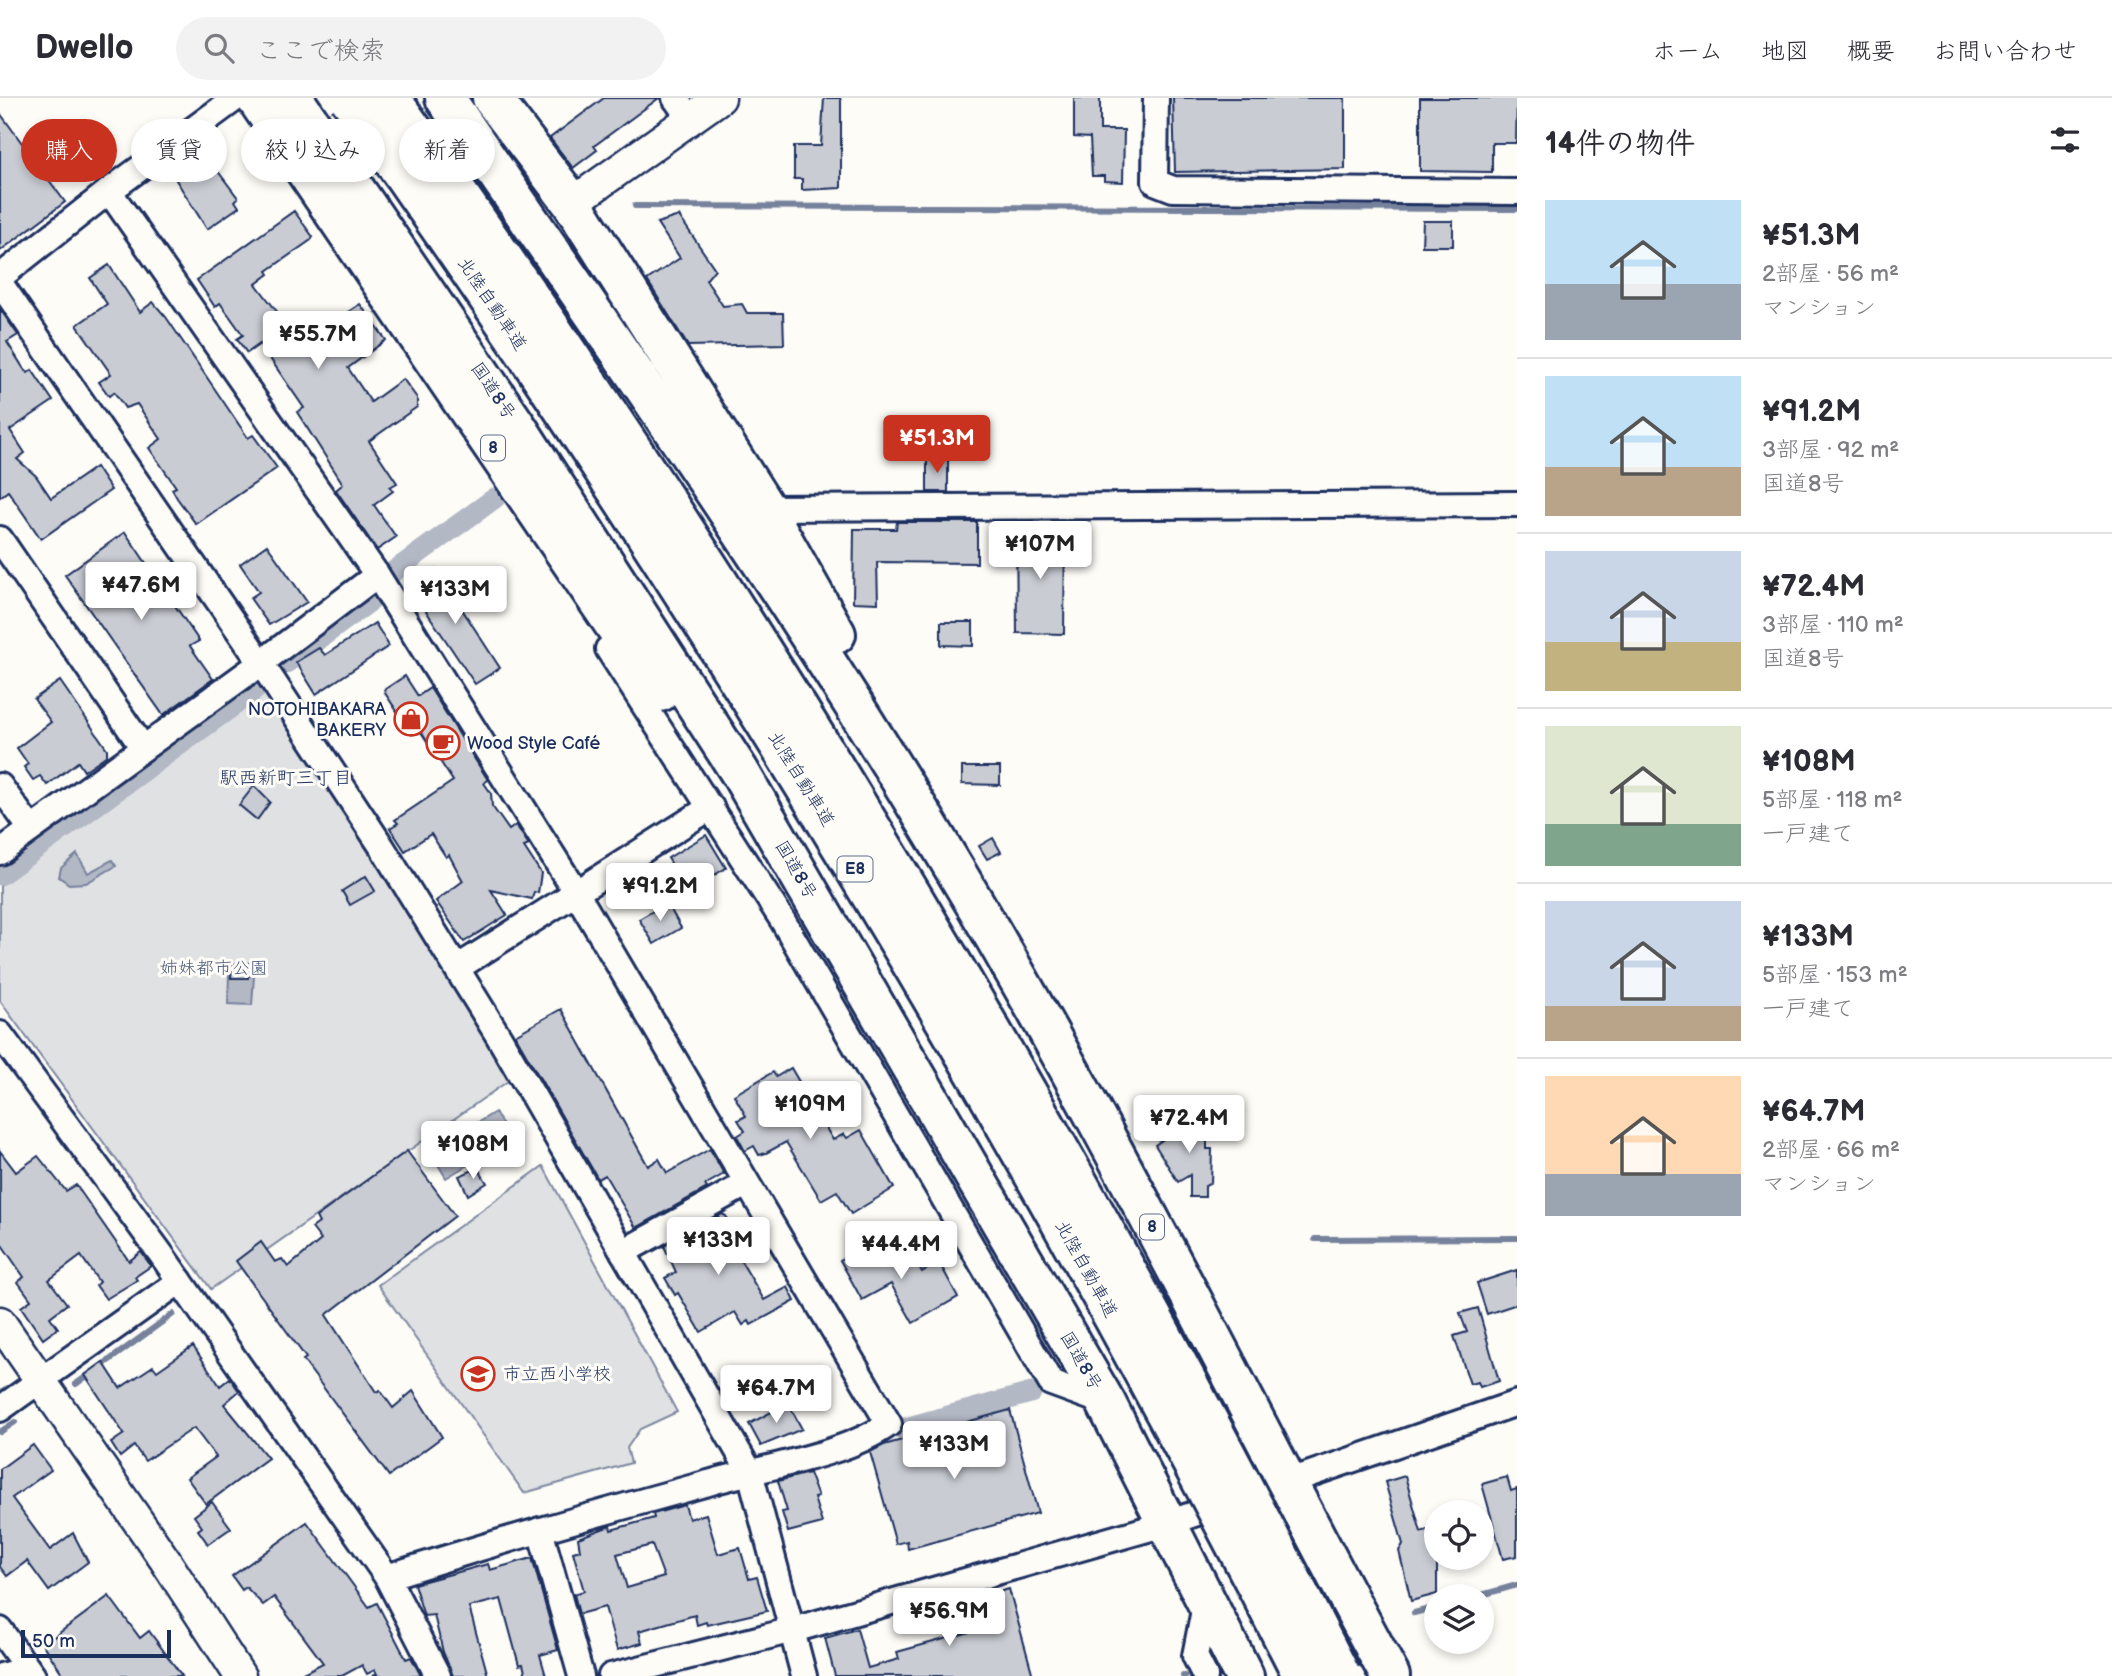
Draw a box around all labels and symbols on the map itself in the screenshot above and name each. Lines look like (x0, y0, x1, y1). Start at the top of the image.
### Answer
street label: 北陸自動車道 (453, 253, 531, 355)
pin: ¥55.7M (261, 312, 375, 371)
street label: 国道8号 (466, 358, 520, 424)
pin: ¥51.3M (880, 416, 994, 475)
road number: 8 (481, 436, 505, 460)
pin: ¥107M (991, 522, 1089, 581)
pin: ¥47.6M (84, 562, 198, 622)
pin: ¥133M (406, 566, 504, 626)
place label: NOTOHIBAKARA BAKERY (248, 699, 386, 741)
shop icon: NOTOHIBAKARA BAKERY (392, 700, 430, 738)
cafe icon: Wood Style Café (424, 724, 462, 762)
street label: 北陸自動車道 (763, 728, 839, 830)
place label: Wood Style Café (467, 733, 600, 754)
district label: 駅西新町三丁目 (219, 767, 353, 790)
street label: 国道8号 (771, 837, 821, 903)
road number: E8 (838, 856, 872, 882)
pin: ¥91.2M (603, 864, 717, 923)
park label: 姉妹都市公園 (160, 958, 268, 979)
pin: ¥109M (761, 1082, 859, 1141)
pin: ¥72.4M (1132, 1096, 1246, 1155)
pin: ¥108M (424, 1122, 522, 1181)
road number: 8 (1140, 1214, 1164, 1240)
street label: 北陸自動車道 (1051, 1217, 1121, 1321)
pin: ¥133M (669, 1218, 767, 1277)
pin: ¥44.4M (844, 1222, 958, 1281)
street label: 国道8号 (1056, 1328, 1106, 1394)
school or university icon: 市立西小学校 (459, 1355, 497, 1393)
place label: 市立西小学校 (503, 1364, 611, 1385)
pin: ¥64.7M (719, 1366, 833, 1425)
pin: ¥133M (905, 1422, 1003, 1481)
pin: ¥56.9M (892, 1588, 1006, 1648)
scale bar (21, 1627, 172, 1659)

